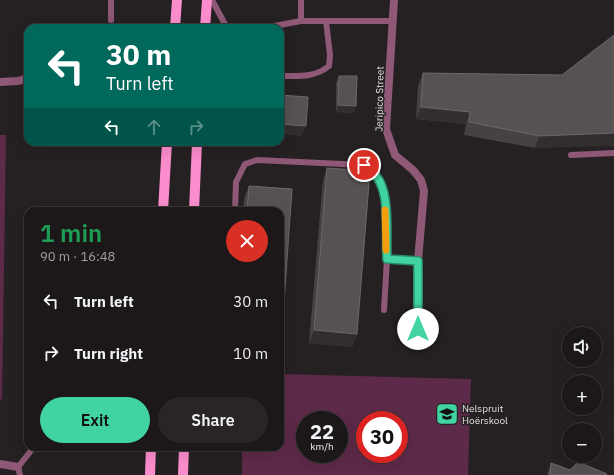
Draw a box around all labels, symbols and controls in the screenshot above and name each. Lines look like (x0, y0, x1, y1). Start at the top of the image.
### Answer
text: 30 m (106, 36, 171, 73)
icon: left (40, 40, 92, 92)
street label: Jeripico Street (372, 66, 387, 132)
text: Turn left (106, 72, 174, 95)
icon: left (101, 116, 123, 138)
icon: ahead (143, 116, 165, 138)
icon: right (185, 116, 207, 138)
pin (347, 148, 381, 182)
icon: arrive (353, 154, 375, 176)
text: 1 min (40, 217, 102, 249)
button: close (226, 220, 268, 262)
text: 90 m · 16:48 (40, 248, 115, 265)
icon: left (40, 290, 62, 312)
text: Turn left (74, 292, 134, 311)
text: 30 m (233, 292, 268, 311)
position arrow (397, 308, 439, 350)
map controls (562, 327, 602, 463)
button: sound (562, 327, 602, 367)
icon: right (40, 342, 62, 364)
text: Turn right (74, 344, 143, 363)
text: 10 m (233, 344, 268, 363)
button: + (562, 375, 602, 415)
button: Exit (40, 397, 150, 443)
button: Share (158, 397, 268, 443)
school or university icon: Nelspruit Hoërskool (434, 401, 460, 427)
place label: Nelspruit Hoërskool (462, 402, 508, 427)
speed limit sign: 30 (356, 411, 408, 463)
text: 22 (310, 418, 334, 445)
button: − (562, 423, 602, 463)
text: km/h (310, 440, 334, 453)

